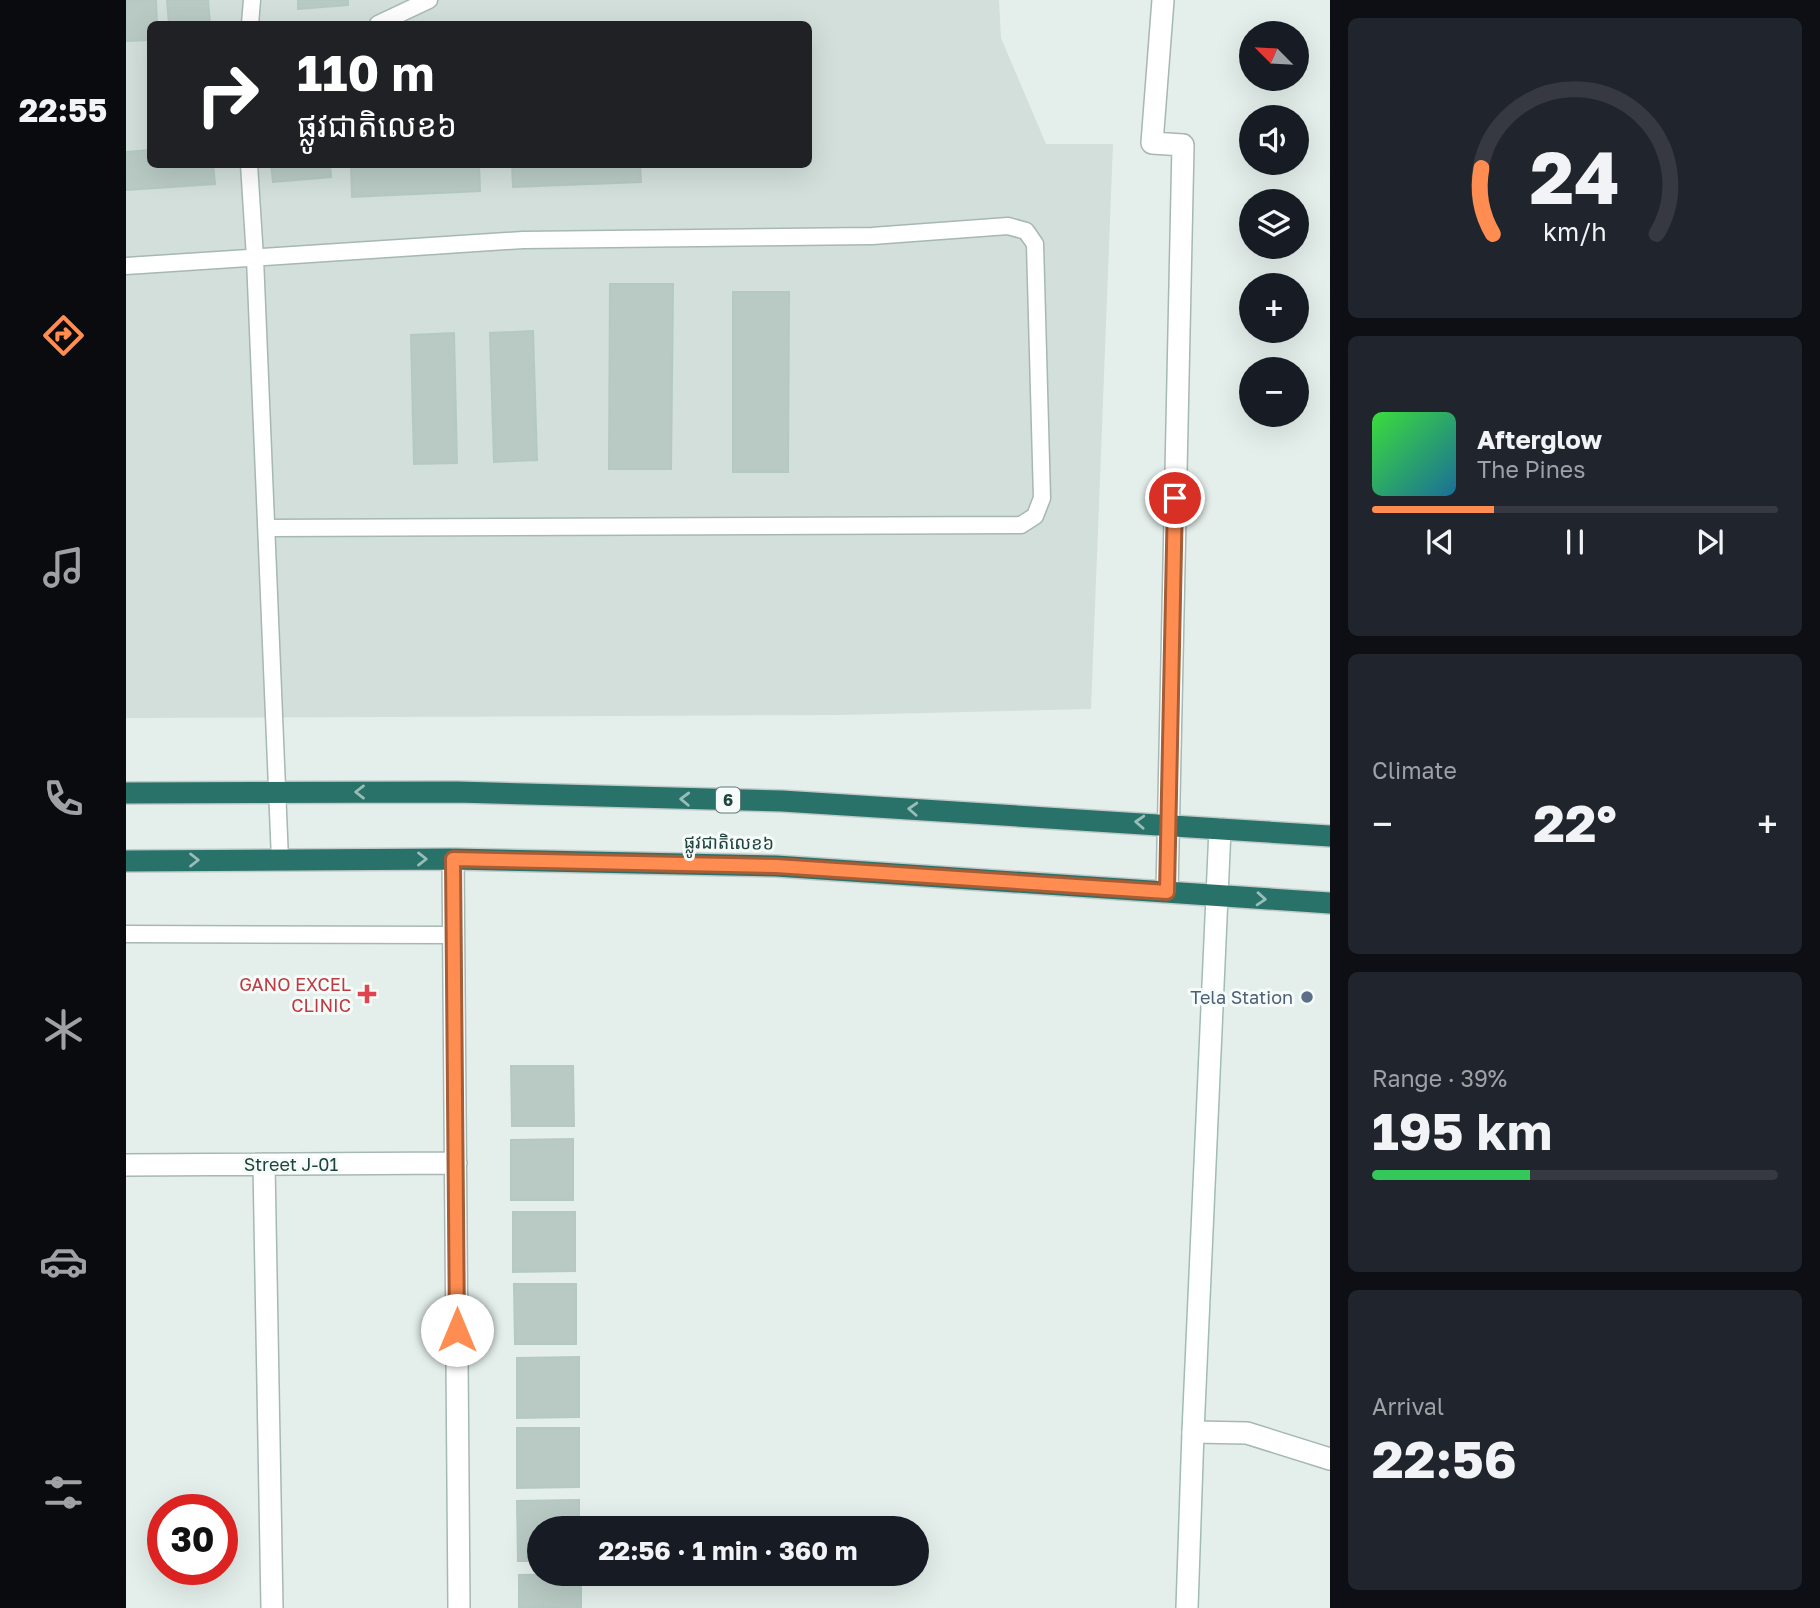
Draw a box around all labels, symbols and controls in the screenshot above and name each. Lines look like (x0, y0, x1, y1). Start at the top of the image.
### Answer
north arrow (1239, 21, 1309, 91)
map controls (1239, 21, 1309, 427)
text: 110 m (297, 43, 434, 102)
icon: right (182, 49, 273, 140)
text: 22:55 (19, 91, 107, 129)
button: sound (1239, 105, 1309, 175)
text: ផ្លូវជាតិលេខ៦ (297, 106, 457, 144)
text: 24 (1530, 133, 1620, 220)
button: layers (1239, 189, 1309, 259)
text: km/h (1543, 216, 1607, 247)
button: + (1239, 273, 1309, 343)
icon: directions (39, 311, 88, 360)
button: − (1239, 357, 1309, 427)
text: Afterglow (1477, 424, 1602, 455)
text: The Pines (1477, 455, 1585, 483)
pin (1145, 468, 1205, 528)
icon: arrive (1156, 479, 1194, 517)
icon: previous (1421, 523, 1459, 561)
icon: pause (1556, 523, 1594, 561)
icon: next (1691, 523, 1729, 561)
icon: music (39, 543, 88, 592)
text: Climate (1372, 756, 1457, 784)
icon: phone (39, 774, 88, 823)
one-way arrow (354, 784, 365, 800)
road number: 6 (716, 788, 740, 813)
one-way arrow (680, 791, 691, 806)
text: 22° (1533, 791, 1617, 853)
text: − (1372, 801, 1393, 846)
text: + (1757, 801, 1778, 846)
one-way arrow (907, 802, 918, 817)
one-way arrow (1134, 815, 1145, 830)
street label: ផ្លូវជាតិលេខ៦ (684, 830, 774, 860)
one-way arrow (417, 851, 427, 867)
one-way arrow (189, 852, 200, 868)
one-way arrow (1255, 891, 1266, 906)
place label: GANO EXCEL CLINIC (239, 973, 351, 1016)
marker: GANO EXCEL CLINIC (357, 984, 377, 1004)
place label: Tela Station (1190, 986, 1293, 1008)
marker: Tela Station (1299, 989, 1315, 1005)
icon: climate (39, 1005, 88, 1054)
text: Range · 39% (1372, 1064, 1507, 1092)
text: 195 km (1372, 1099, 1552, 1161)
street label: Street J-01 (244, 1153, 339, 1175)
icon: car (39, 1237, 88, 1286)
position arrow (420, 1293, 494, 1367)
text: Arrival (1372, 1392, 1444, 1420)
text: 22:56 (1372, 1427, 1517, 1489)
icon: filters (39, 1468, 88, 1517)
speed limit sign: 30 (147, 1494, 238, 1585)
text: 22:56 · 1 min · 360 m (598, 1535, 858, 1566)

